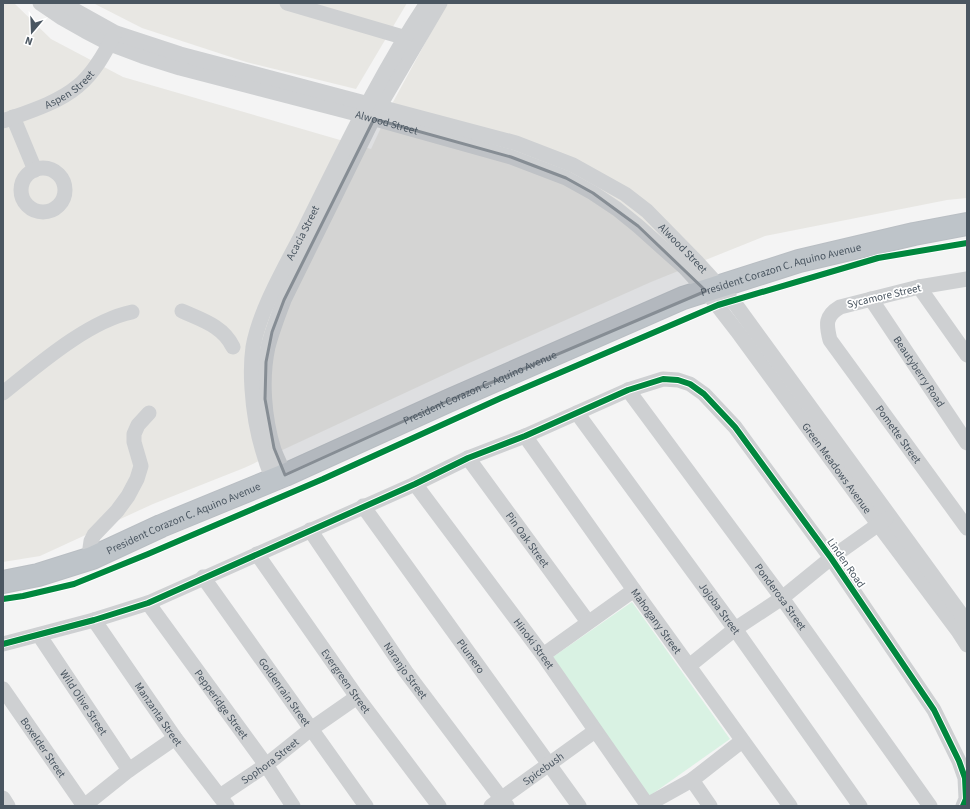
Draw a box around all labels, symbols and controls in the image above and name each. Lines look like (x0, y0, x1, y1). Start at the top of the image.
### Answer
north arrow (12, 12, 52, 52)
text: N (23, 33, 35, 49)
street label: Aspen Street (42, 67, 98, 112)
street label: Alwood Street (354, 106, 420, 138)
street label: Acacia Street (282, 202, 323, 263)
street label: Alwood Street (655, 220, 711, 277)
street label: President Corazon C. Aquino Avenue (698, 239, 863, 299)
street label: Sycamore Street (846, 280, 923, 312)
street label: Beautyberry Road (890, 333, 948, 410)
street label: President Corazon C. Aquino Avenue (400, 347, 559, 428)
street label: Pomette Street (872, 402, 925, 467)
street label: Green Meadows Avenue (799, 419, 876, 517)
street label: President Corazon C. Aquino Avenue (104, 478, 263, 558)
street label: Pin Oak Street (502, 509, 553, 571)
street label: Linden Road (823, 535, 869, 591)
street label: Ponderosa Street (751, 560, 810, 633)
street label: Jojoba Street (696, 579, 744, 638)
street label: Mahogany Street (628, 585, 685, 657)
street label: Hinoki Street (510, 615, 558, 672)
street label: Plumero (454, 636, 489, 676)
street label: Naranjo Street (380, 639, 431, 702)
street label: Evergreen Street (318, 646, 374, 717)
street label: Goldenrain Street (255, 655, 314, 729)
street label: Pepperidge Street (191, 666, 252, 742)
street label: Wild Olive Street (57, 667, 111, 738)
street label: Manzanta Street (131, 679, 186, 749)
street label: Boxelder Street (17, 714, 70, 781)
street label: Sophora Street (238, 734, 302, 787)
street label: Spicebush (519, 749, 567, 789)

